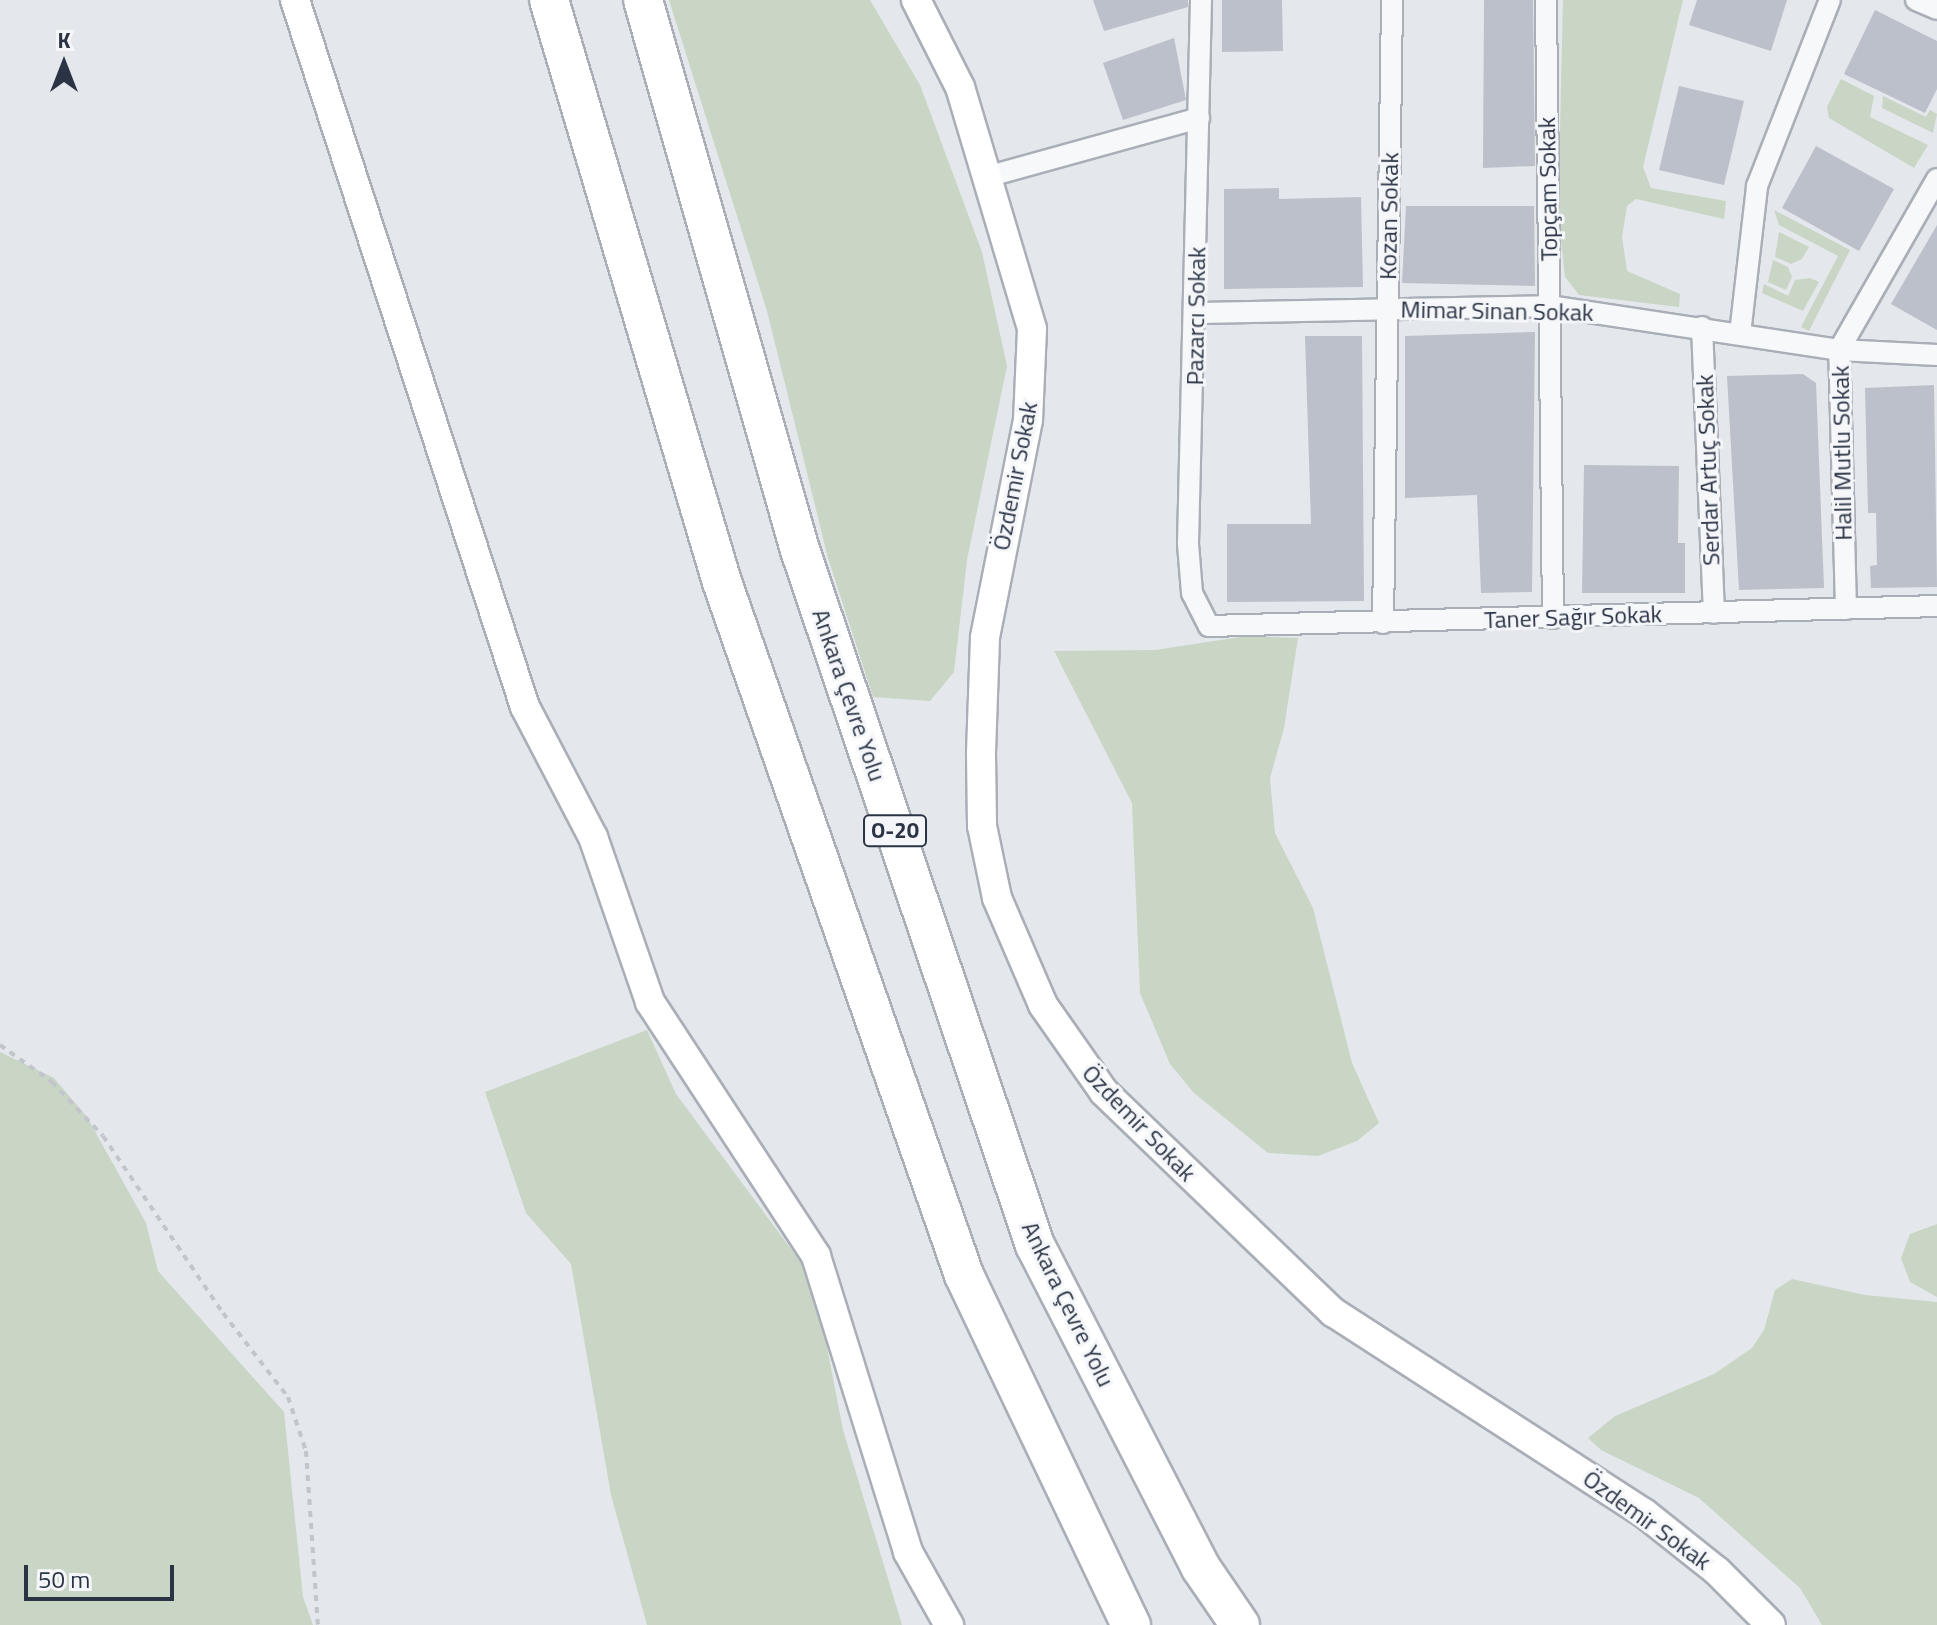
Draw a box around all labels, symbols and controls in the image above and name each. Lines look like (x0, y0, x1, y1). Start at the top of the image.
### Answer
text: K (57, 23, 71, 57)
north arrow (24, 24, 104, 104)
street label: Topçam Sokak (1532, 117, 1564, 261)
street label: Kozan Sokak (1373, 152, 1405, 280)
street label: Pazarcı Sokak (1180, 246, 1212, 386)
street label: Mimar Sinan Sokak (1400, 295, 1594, 327)
street label: Halil Mutlu Sokak (1826, 365, 1858, 541)
street label: Serdar Artuç Sokak (1690, 374, 1726, 566)
street label: Özdemir Sokak (986, 399, 1044, 553)
street label: Taner Sağır Sokak (1484, 600, 1662, 634)
street label: Ankara Çevre Yolu (806, 605, 892, 785)
road number: O-20 (863, 813, 927, 849)
street label: Özdemir Sokak (1076, 1059, 1202, 1187)
street label: Ankara Çevre Yolu (1016, 1217, 1120, 1391)
street label: Özdemir Sokak (1577, 1464, 1717, 1576)
scale bar (28, 1549, 178, 1599)
text: 50 m (38, 1561, 90, 1597)

